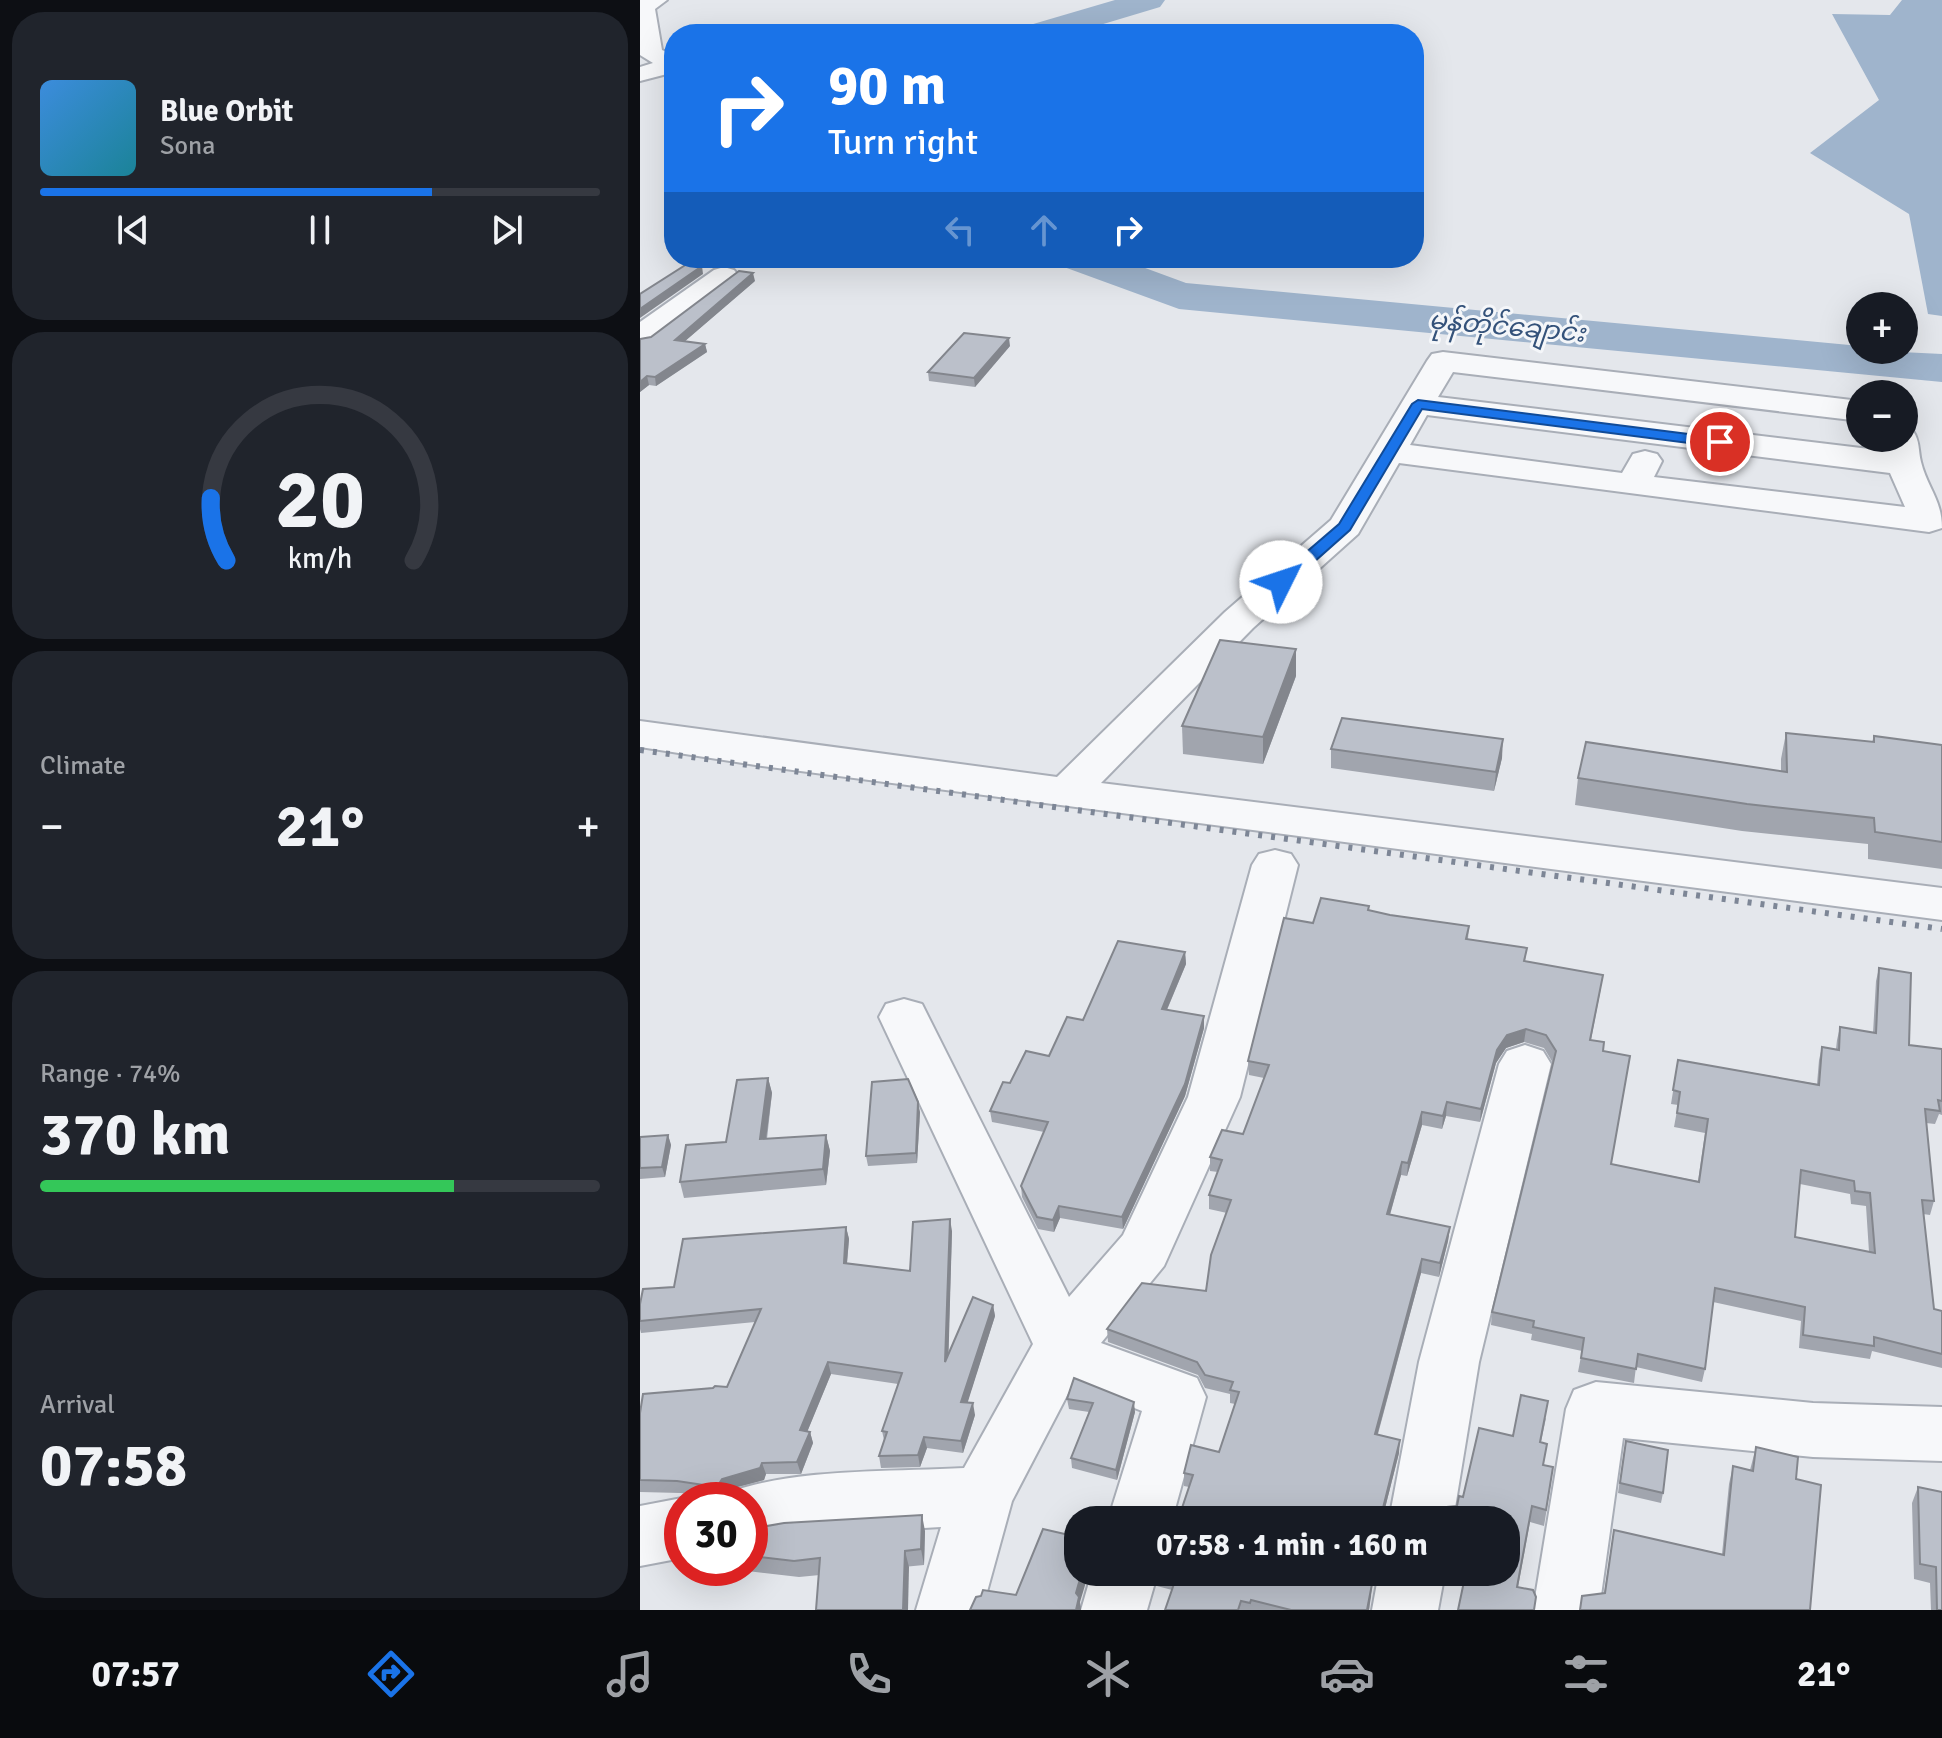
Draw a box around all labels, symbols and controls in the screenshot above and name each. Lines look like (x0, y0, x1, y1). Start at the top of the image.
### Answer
text: 90 m (828, 51, 946, 120)
icon: right (696, 56, 800, 160)
text: Blue Orbit (160, 93, 293, 130)
text: Turn right (828, 120, 978, 165)
text: Sona (160, 130, 215, 162)
icon: previous (111, 208, 155, 252)
icon: pause (298, 208, 342, 252)
icon: next (485, 208, 529, 252)
icon: left (938, 208, 982, 252)
icon: ahead (1022, 208, 1066, 252)
icon: right (1106, 208, 1150, 252)
map controls (1846, 292, 1918, 452)
button: + (1846, 292, 1918, 364)
water label: မုန်တိုင်ချောင်း (1427, 301, 1589, 355)
button: − (1846, 380, 1918, 452)
pin (1686, 408, 1754, 476)
icon: arrive (1698, 420, 1742, 464)
text: 20 (275, 449, 365, 551)
position arrow (1239, 540, 1323, 624)
text: km/h (288, 542, 352, 577)
text: Climate (40, 750, 126, 782)
text: 21° (276, 790, 364, 864)
text: − (40, 800, 64, 854)
text: + (576, 800, 600, 854)
text: Range · 74% (40, 1058, 181, 1090)
text: 370 km (40, 1098, 230, 1172)
text: Arrival (40, 1389, 115, 1421)
text: 07:58 (40, 1429, 187, 1503)
speed limit sign: 30 (664, 1482, 768, 1586)
text: 07:58 · 1 min · 160 m (1156, 1527, 1428, 1564)
icon: directions (363, 1646, 419, 1702)
icon: music (602, 1646, 658, 1702)
icon: phone (841, 1646, 897, 1702)
icon: climate (1080, 1646, 1136, 1702)
icon: car (1319, 1646, 1375, 1702)
icon: filters (1558, 1646, 1614, 1702)
text: 07:57 (92, 1652, 180, 1697)
text: 21° (1797, 1652, 1850, 1697)

